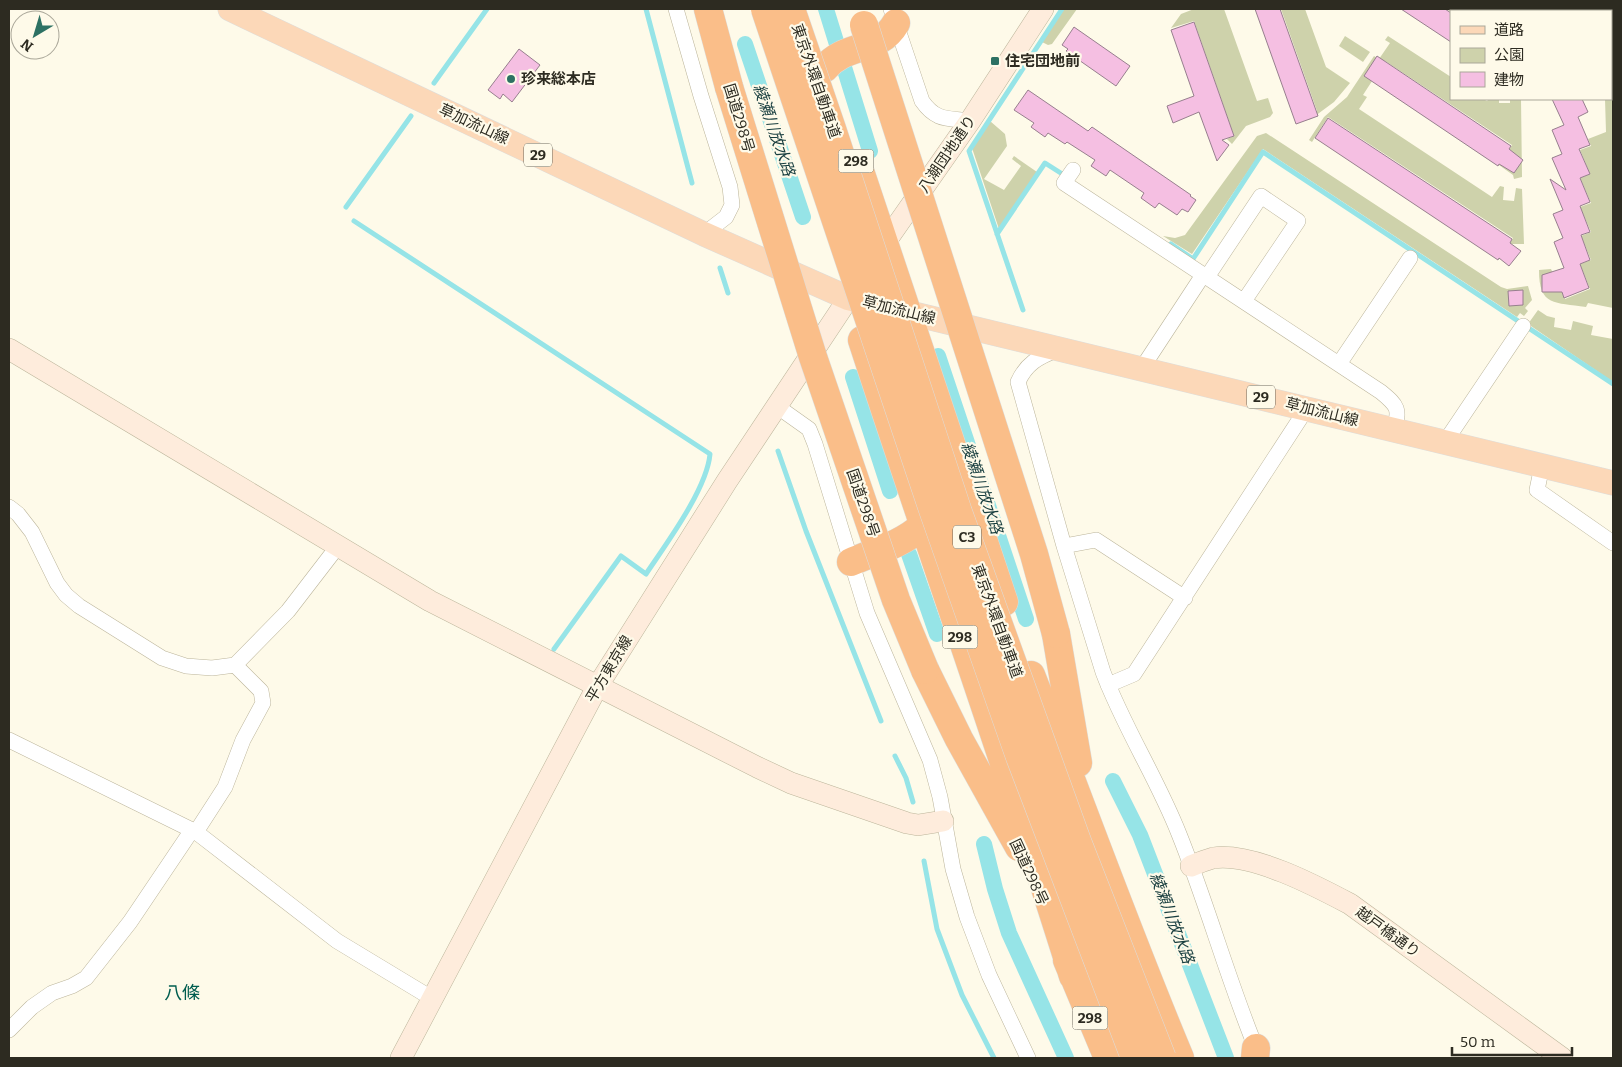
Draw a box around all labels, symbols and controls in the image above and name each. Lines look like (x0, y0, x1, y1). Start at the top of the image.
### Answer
north arrow (10, 10, 60, 60)
legend (1450, 10, 1612, 100)
street label: 東京外環自動車道 (788, 21, 844, 141)
text: 道路 (1494, 21, 1524, 39)
text: N (18, 35, 37, 55)
text: 公園 (1494, 46, 1524, 64)
place label: 住宅団地前 (1005, 52, 1080, 70)
marker: 住宅団地前 (989, 55, 1001, 67)
place label: 珍来総本店 (521, 70, 596, 88)
text: 建物 (1494, 71, 1524, 89)
marker: 珍来総本店 (505, 73, 517, 85)
street label: 国道298号 (720, 81, 758, 155)
water label: 綾瀬川放水路 (749, 82, 799, 180)
street label: 草加流山線 (436, 100, 512, 148)
street label: 八潮団地通り (914, 112, 980, 196)
road number: 29 (524, 144, 552, 166)
road number: 298 (838, 150, 874, 172)
street label: 草加流山線 (860, 292, 938, 328)
road number: 29 (1247, 386, 1275, 408)
street label: 草加流山線 (1283, 394, 1361, 430)
water label: 綾瀬川放水路 (957, 440, 1007, 538)
street label: 国道298号 (843, 467, 883, 539)
road number: C3 (953, 526, 981, 548)
street label: 東京外環自動車道 (968, 562, 1026, 680)
road number: 298 (942, 626, 978, 649)
street label: 平方東京線 (582, 632, 636, 706)
street label: 国道298号 (1006, 836, 1052, 908)
water label: 綾瀬川放水路 (1146, 870, 1199, 968)
street label: 越戸橋通り (1352, 902, 1424, 961)
district label: 八條 (164, 982, 200, 1004)
road number: 298 (1072, 1006, 1108, 1030)
scale bar (1452, 1024, 1572, 1056)
text: 50 m (1460, 1033, 1496, 1051)

